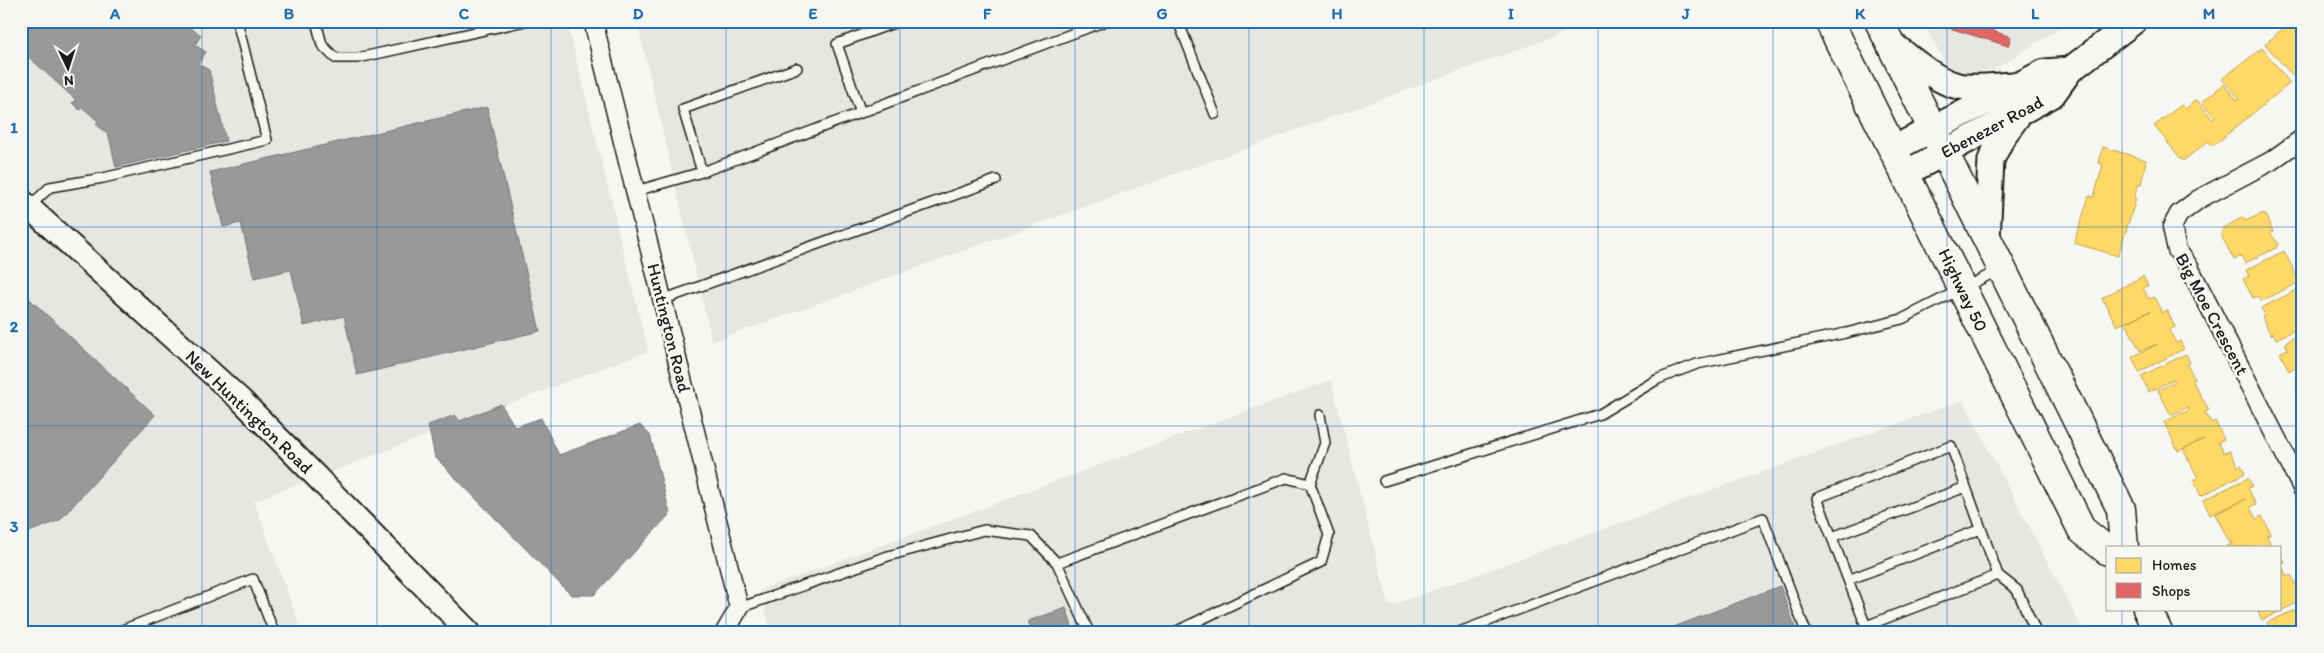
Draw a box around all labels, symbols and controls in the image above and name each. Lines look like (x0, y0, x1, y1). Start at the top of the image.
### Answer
text: A (109, 4, 121, 23)
text: B (284, 4, 295, 23)
text: C (459, 4, 470, 23)
text: D (633, 4, 644, 23)
text: E (809, 4, 818, 23)
text: F (983, 4, 992, 23)
text: G (1156, 4, 1168, 23)
text: H (1331, 4, 1343, 23)
text: I (1508, 4, 1514, 23)
text: J (1681, 4, 1690, 23)
text: K (1855, 4, 1866, 23)
text: L (2031, 4, 2040, 23)
text: M (2203, 4, 2215, 23)
north arrow (42, 42, 92, 92)
text: N (64, 72, 74, 89)
street label: Ebenezer Road (1937, 91, 2047, 163)
text: 1 (10, 118, 18, 137)
street label: Highway 50 (1933, 245, 1993, 335)
street label: Big Moe Crescent (2171, 249, 2254, 379)
street label: Huntington Road (642, 261, 696, 395)
text: 2 (10, 317, 19, 336)
street label: New Huntington Road (181, 345, 318, 479)
text: 3 (10, 517, 19, 536)
legend (2106, 546, 2282, 610)
text: Homes (2152, 556, 2197, 574)
text: Shops (2152, 582, 2191, 600)

